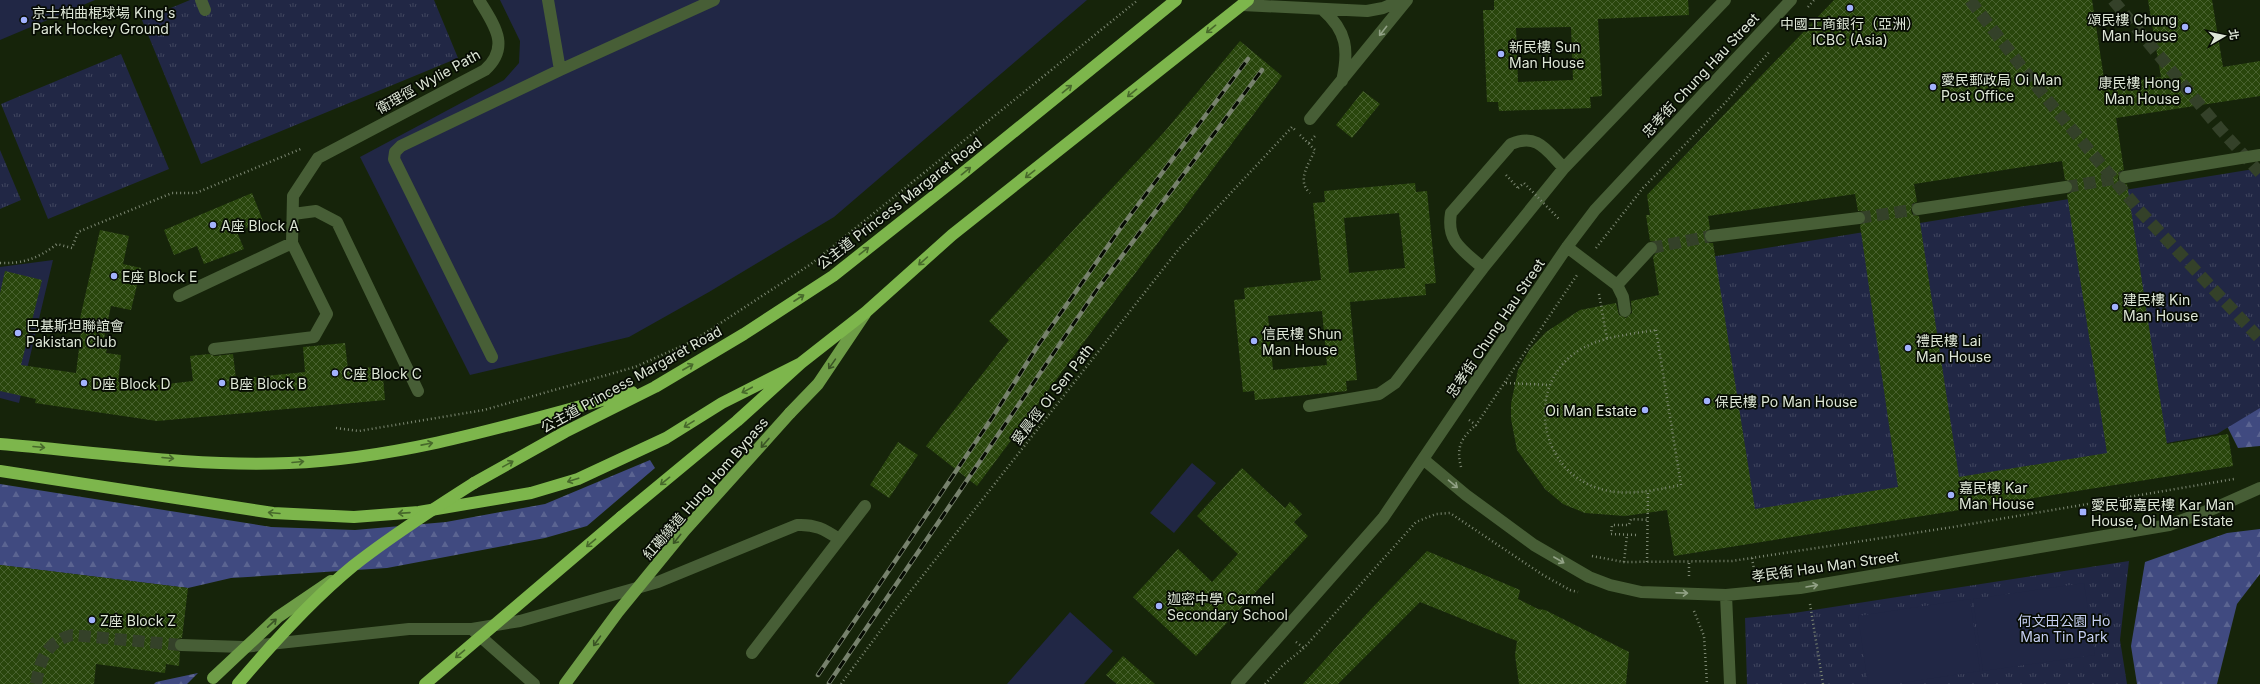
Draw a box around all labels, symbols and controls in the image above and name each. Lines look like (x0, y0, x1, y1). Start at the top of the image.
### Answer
marker: 中國工商銀行（亞洲） ICBC (Asia) (1845, 3, 1855, 13)
place label: 京士柏曲棍球場 King's Park Hockey Ground (32, 4, 175, 37)
street label: 忠孝街 Chung Hau Street (1638, 9, 1762, 141)
place label: 頌民樓 Chung Man House (2087, 11, 2177, 44)
marker: 京士柏曲棍球場 King's Park Hockey Ground (19, 15, 29, 25)
place label: 中國工商銀行（亞洲） ICBC (Asia) (1780, 15, 1920, 48)
north arrow (2204, 16, 2244, 56)
marker: 頌民樓 Chung Man House (2180, 22, 2190, 32)
one-way arrow (1206, 25, 1217, 34)
one-way arrow (1379, 25, 1388, 36)
text: 北 (2226, 28, 2242, 41)
place label: 新民樓 Sun Man House (1509, 38, 1584, 71)
street label: 衛理徑 Wylie Path (373, 45, 483, 117)
marker: 新民樓 Sun Man House (1496, 49, 1506, 59)
place label: 愛民郵政局 Oi Man Post Office (1941, 71, 2062, 104)
place label: 康民樓 Hong Man House (2098, 74, 2180, 107)
marker: 愛民郵政局 Oi Man Post Office (1928, 82, 1938, 92)
one-way arrow (1061, 85, 1072, 93)
marker: 康民樓 Hong Man House (2183, 85, 2193, 95)
one-way arrow (1126, 89, 1137, 98)
street label: 公主道 Princess Margaret Road (813, 133, 985, 273)
one-way arrow (960, 167, 971, 175)
one-way arrow (1024, 170, 1035, 178)
place label: A座 Block A (221, 217, 299, 234)
marker: A座 Block A (208, 220, 218, 230)
one-way arrow (858, 247, 869, 256)
street label: 忠孝街 Chung Hau Street (1442, 255, 1548, 401)
one-way arrow (918, 256, 928, 265)
place label: E座 Block E (122, 268, 197, 285)
marker: E座 Block E (109, 271, 119, 281)
place label: 建民樓 Kin Man House (2123, 291, 2198, 324)
one-way arrow (793, 294, 804, 302)
marker: 建民樓 Kin Man House (2110, 302, 2120, 312)
place label: 巴基斯坦聯誼會 Pakistan Club (26, 317, 124, 350)
street label: 公主道 Princess Margaret Road (537, 322, 725, 436)
place label: 信民樓 Shun Man House (1262, 325, 1342, 358)
marker: 巴基斯坦聯誼會 Pakistan Club (13, 328, 23, 338)
place label: 禮民樓 Lai Man House (1916, 332, 1991, 365)
marker: 信民樓 Shun Man House (1249, 336, 1259, 346)
street label: 愛晨徑 Oi Sen Path (1007, 340, 1097, 448)
marker: 禮民樓 Lai Man House (1903, 343, 1913, 353)
one-way arrow (828, 358, 836, 369)
one-way arrow (682, 362, 694, 370)
place label: C座 Block C (343, 365, 422, 382)
marker: C座 Block C (330, 368, 340, 378)
place label: D座 Block D (92, 375, 171, 392)
place label: B座 Block B (230, 375, 307, 392)
marker: D座 Block D (79, 378, 89, 388)
marker: B座 Block B (217, 378, 227, 388)
one-way arrow (741, 387, 753, 394)
place label: 保民樓 Po Man House (1715, 393, 1857, 410)
marker: 保民樓 Po Man House (1702, 396, 1712, 406)
place label: Oi Man Estate (1545, 402, 1637, 419)
marker: Oi Man Estate (1640, 405, 1650, 415)
street label: 紅磡繞道 Hung Hom Bypass (639, 413, 771, 563)
one-way arrow (683, 420, 695, 428)
one-way arrow (760, 437, 769, 448)
one-way arrow (420, 439, 433, 447)
one-way arrow (32, 444, 45, 451)
one-way arrow (161, 455, 174, 462)
one-way arrow (291, 458, 304, 466)
one-way arrow (502, 459, 514, 467)
one-way arrow (660, 476, 670, 485)
one-way arrow (566, 477, 579, 484)
place label: 嘉民樓 Kar Man House (1959, 479, 2034, 512)
one-way arrow (1448, 480, 1458, 489)
marker: 嘉民樓 Kar Man House (1946, 490, 1956, 500)
place label: 愛民邨嘉民樓 Kar Man House, Oi Man Estate (2091, 496, 2234, 529)
marker: 愛民邨嘉民樓 Kar Man House, Oi Man Estate (2078, 507, 2088, 517)
one-way arrow (268, 509, 281, 516)
one-way arrow (398, 509, 411, 516)
one-way arrow (673, 534, 682, 545)
one-way arrow (586, 538, 596, 547)
street label: 孝民街 Hau Man Street (1750, 547, 1900, 585)
one-way arrow (1553, 556, 1565, 564)
one-way arrow (1805, 582, 1818, 590)
one-way arrow (1675, 589, 1688, 597)
place label: 迦密中學 Carmel Secondary School (1167, 590, 1288, 623)
marker: 迦密中學 Carmel Secondary School (1154, 601, 1164, 611)
place label: Z座 Block Z (100, 612, 176, 629)
park label: 何文田公園 Ho Man Tin Park (2018, 612, 2110, 645)
marker: Z座 Block Z (87, 615, 97, 625)
one-way arrow (267, 619, 277, 628)
one-way arrow (593, 635, 601, 646)
one-way arrow (455, 650, 465, 659)

